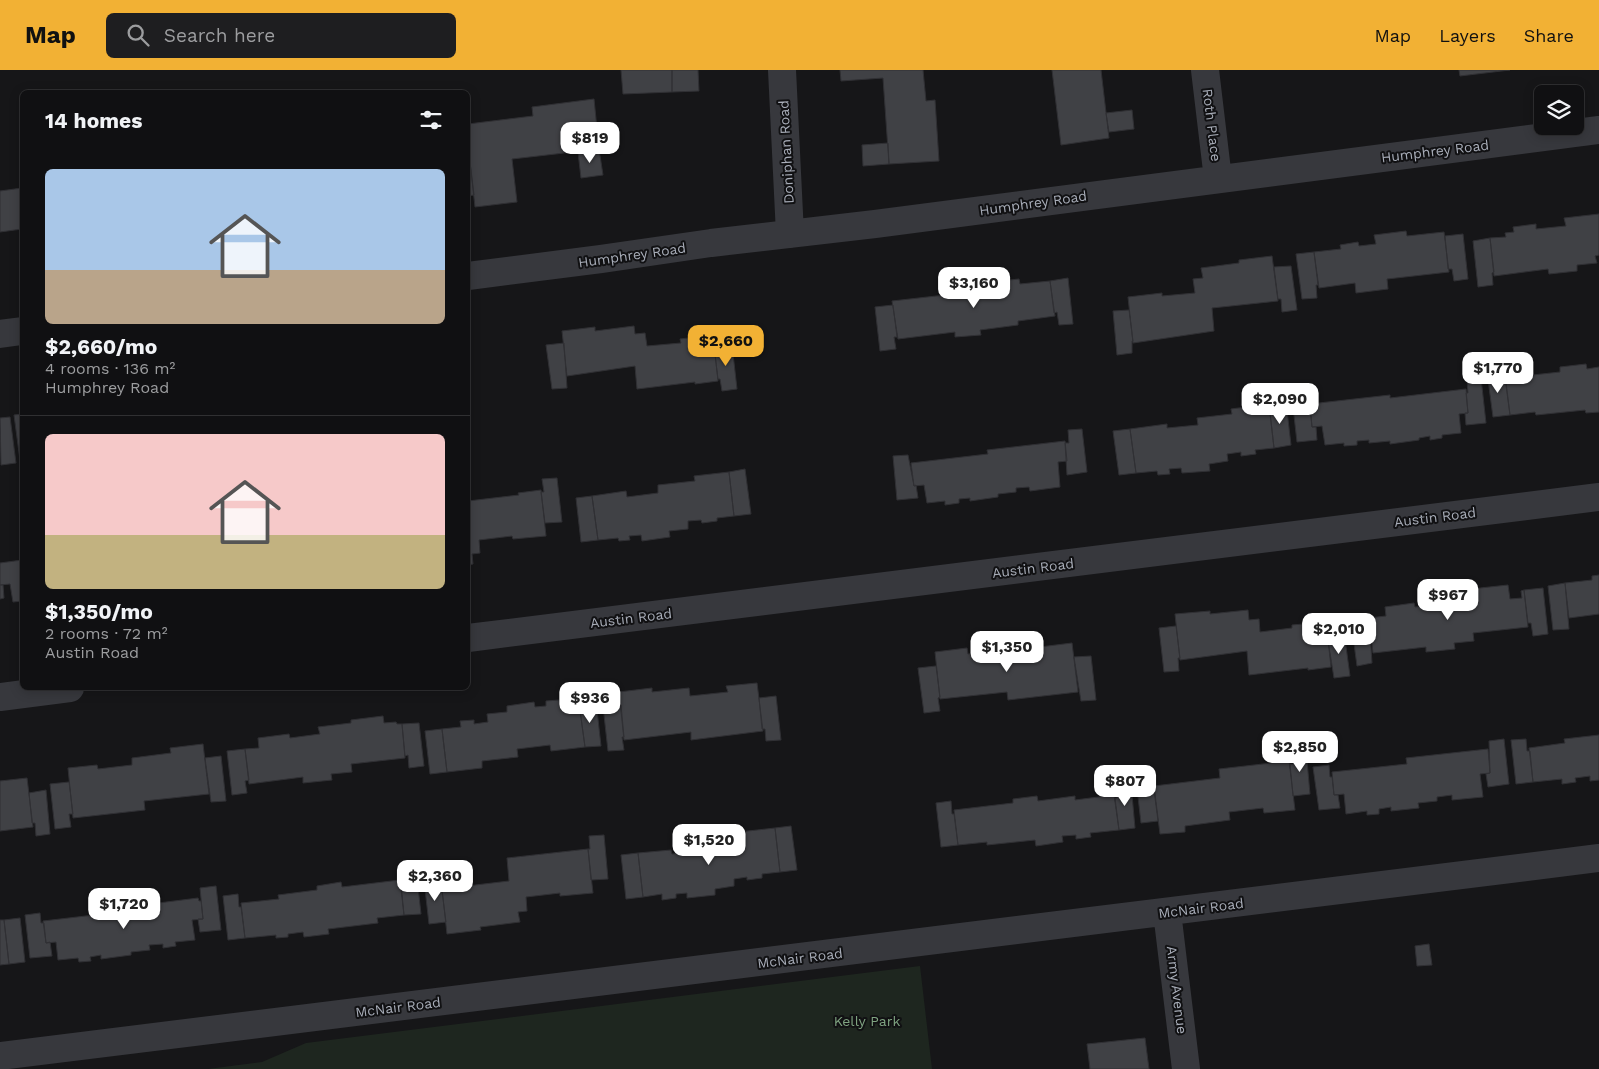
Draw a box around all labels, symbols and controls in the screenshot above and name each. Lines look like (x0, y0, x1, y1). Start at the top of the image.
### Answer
search box (106, 13, 456, 58)
text: Map (25, 21, 76, 49)
icon: search (124, 21, 152, 49)
text: Search here (164, 24, 275, 47)
text: Map (1374, 25, 1411, 46)
text: Layers (1439, 25, 1496, 46)
text: Share (1524, 25, 1574, 46)
map controls (1534, 85, 1584, 135)
button: layers (1534, 85, 1584, 135)
street label: Roth Place (1200, 88, 1224, 162)
street label: Doniphan Road (775, 100, 797, 204)
icon: filters (417, 106, 445, 134)
text: 14 homes (45, 108, 142, 133)
pin: $819 (560, 122, 620, 164)
text: $819 (571, 128, 609, 147)
street label: Humphrey Road (1380, 136, 1490, 166)
street label: Humphrey Road (978, 188, 1088, 218)
icon: home (200, 201, 290, 291)
street label: Humphrey Road (577, 240, 687, 270)
pin: $3,160 (933, 266, 1015, 309)
text: $3,160 (949, 273, 999, 292)
pin: $2,660 (685, 324, 767, 367)
text: $2,660 (699, 331, 753, 350)
text: $2,660/mo (45, 334, 157, 359)
pin: $1,770 (1457, 352, 1539, 394)
text: $1,770 (1473, 358, 1523, 377)
text: 4 rooms · 136 m² (45, 359, 175, 378)
text: Humphrey Road (45, 378, 169, 397)
pin: $2,090 (1239, 382, 1321, 425)
text: $2,090 (1253, 389, 1307, 408)
icon: home (200, 467, 290, 557)
street label: Austin Road (1393, 504, 1477, 530)
street label: Austin Road (991, 555, 1075, 581)
pin: $967 (1418, 578, 1478, 621)
text: $967 (1428, 585, 1468, 604)
text: $1,350/mo (45, 599, 153, 624)
street label: Austin Road (589, 605, 673, 631)
pin: $2,010 (1298, 612, 1380, 655)
text: $2,010 (1313, 619, 1365, 638)
text: 2 rooms · 72 m² (45, 624, 168, 643)
pin: $1,350 (966, 630, 1048, 673)
text: $1,350 (982, 637, 1032, 656)
text: Austin Road (45, 643, 139, 662)
pin: $936 (560, 682, 620, 724)
text: $936 (570, 688, 610, 707)
pin: $2,850 (1259, 730, 1341, 773)
text: $2,850 (1273, 737, 1327, 756)
pin: $807 (1095, 764, 1155, 807)
text: $807 (1105, 771, 1145, 790)
pin: $1,520 (668, 824, 750, 866)
text: $1,520 (684, 830, 734, 849)
pin: $2,360 (394, 860, 476, 902)
text: $2,360 (408, 866, 462, 885)
pin: $1,720 (83, 888, 165, 930)
text: $1,720 (99, 894, 149, 913)
street label: McNair Road (1157, 895, 1245, 921)
street label: McNair Road (756, 945, 844, 971)
street label: Army Avenue (1164, 945, 1190, 1035)
street label: McNair Road (354, 994, 442, 1020)
park label: Kelly Park (834, 1013, 900, 1029)

